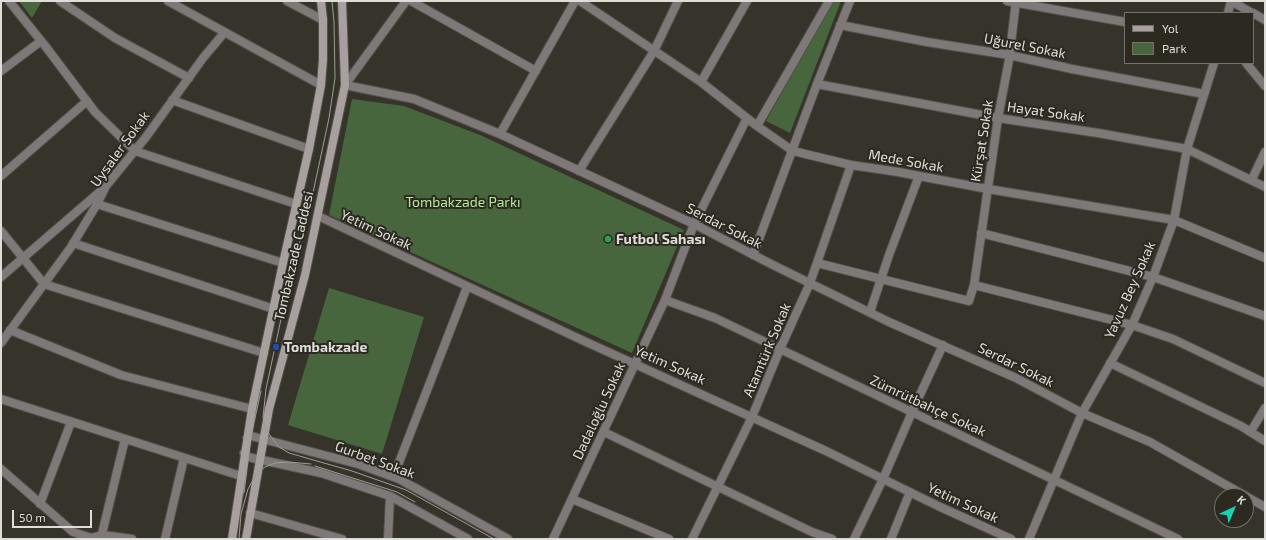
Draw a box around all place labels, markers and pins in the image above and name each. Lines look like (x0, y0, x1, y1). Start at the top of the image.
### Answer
place label: Futbol Sahası (616, 231, 706, 247)
marker: Futbol Sahası (603, 234, 613, 244)
place label: Tombakzade (284, 339, 367, 355)
marker: Tombakzade (271, 342, 281, 352)

